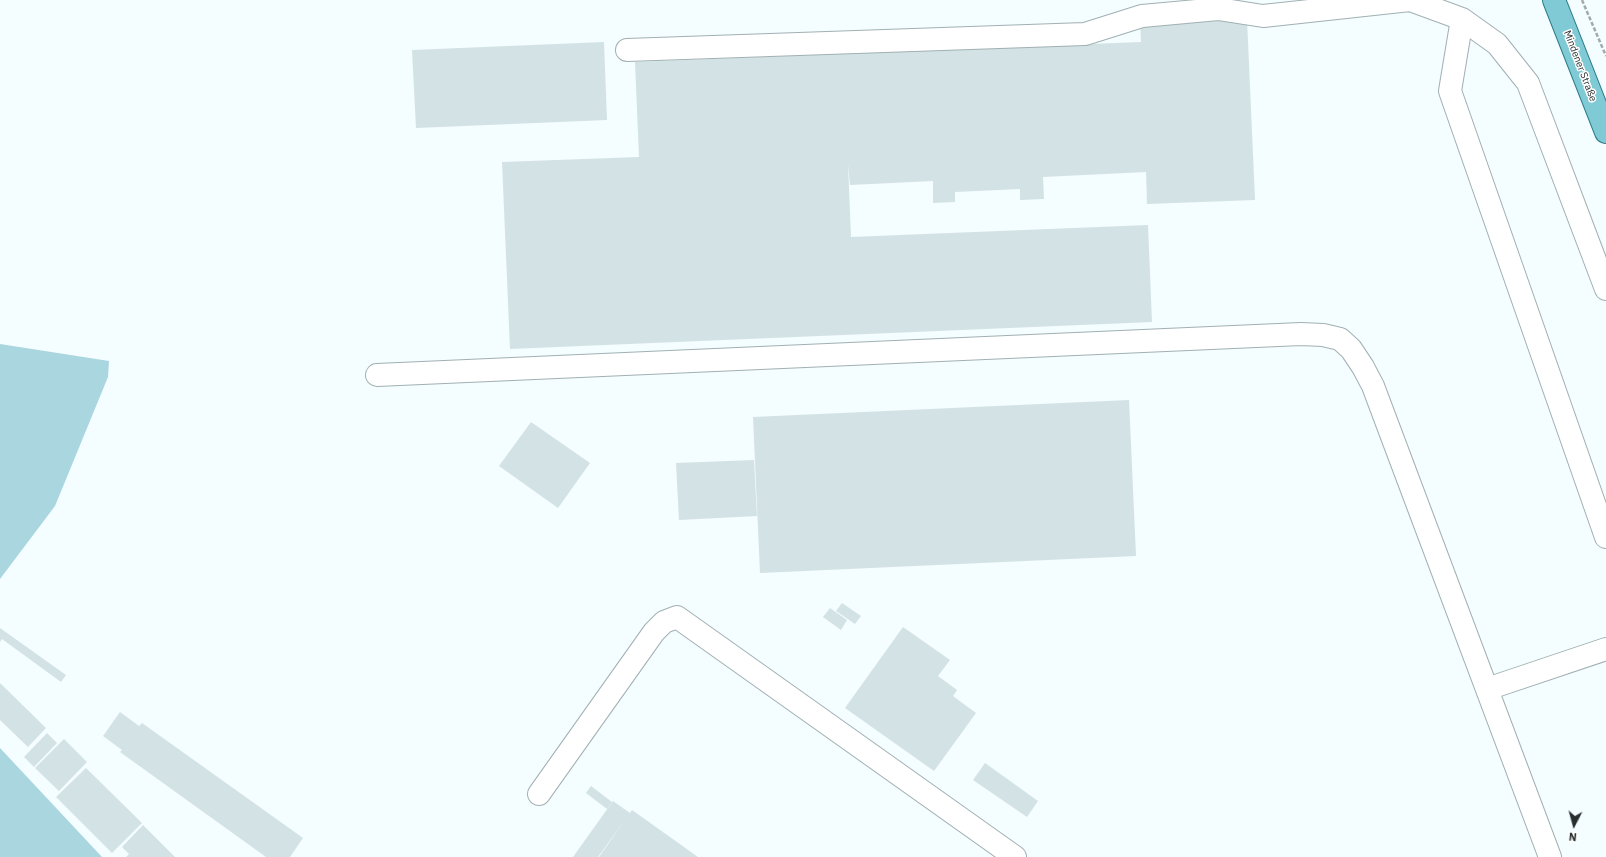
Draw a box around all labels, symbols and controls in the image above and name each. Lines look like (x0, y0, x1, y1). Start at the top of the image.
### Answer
street label: Mindener Straße (1561, 29, 1599, 103)
north arrow (1554, 805, 1594, 845)
text: N (1568, 830, 1577, 844)

